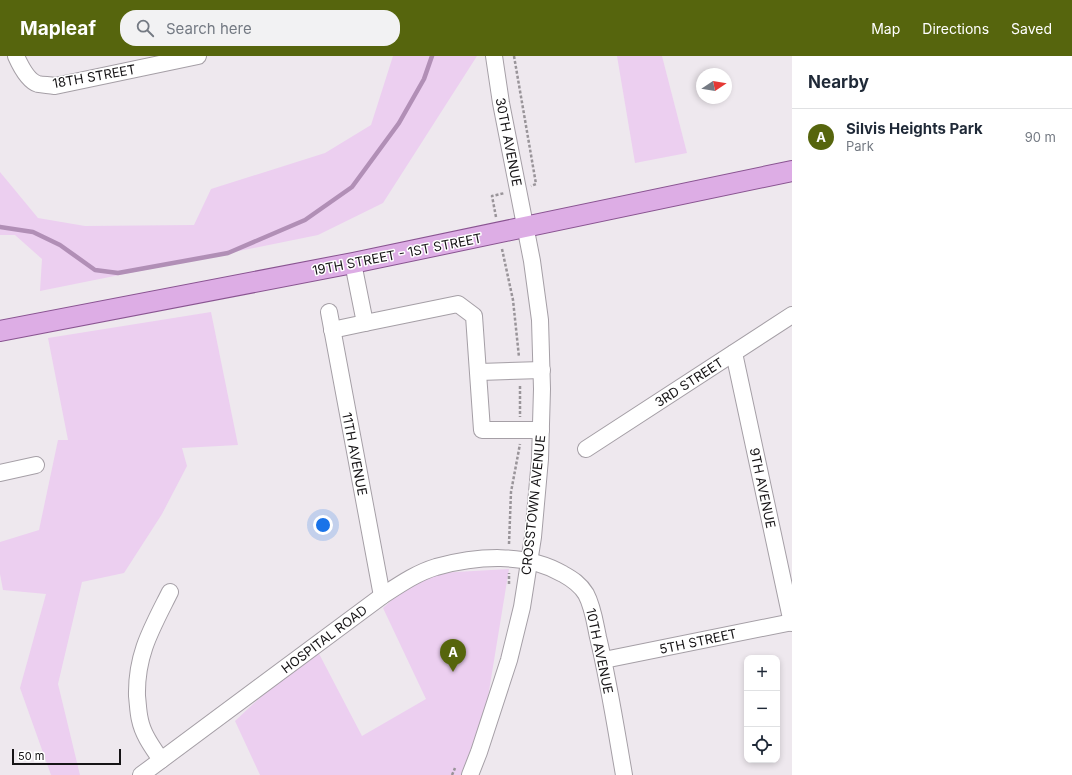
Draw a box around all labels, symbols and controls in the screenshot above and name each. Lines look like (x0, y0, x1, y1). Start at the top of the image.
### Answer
search box (120, 10, 400, 46)
text: Mapleaf (20, 17, 96, 40)
icon: search (134, 17, 156, 39)
text: Search here (166, 19, 252, 38)
text: Map (871, 20, 900, 37)
text: Directions (922, 20, 989, 37)
text: Saved (1011, 20, 1052, 37)
street label: 18TH STREET (51, 61, 137, 91)
north arrow (696, 68, 732, 104)
text: Nearby (808, 72, 869, 92)
street label: 30TH AVENUE (493, 96, 525, 188)
text: Silvis Heights Park (846, 119, 983, 138)
text: A (816, 129, 826, 145)
text: 90 m (1025, 129, 1056, 145)
text: Park (846, 138, 874, 154)
street label: 19TH STREET - 1ST STREET (311, 230, 483, 278)
street label: 3RD STREET (652, 354, 726, 410)
street label: 11TH AVENUE (339, 411, 371, 497)
street label: CROSSTOWN AVENUE (518, 434, 548, 576)
street label: 9TH AVENUE (747, 446, 779, 530)
your location (313, 515, 333, 535)
street label: HOSPITAL ROAD (278, 602, 370, 676)
street label: 10TH AVENUE (583, 607, 617, 695)
street label: 5TH STREET (658, 625, 738, 657)
pin: A (440, 639, 466, 672)
map controls (744, 655, 780, 763)
button: + (744, 655, 780, 691)
button: − (744, 691, 780, 727)
button: locate (744, 727, 780, 763)
scale bar (12, 747, 121, 766)
text: 50 m (18, 749, 44, 763)

